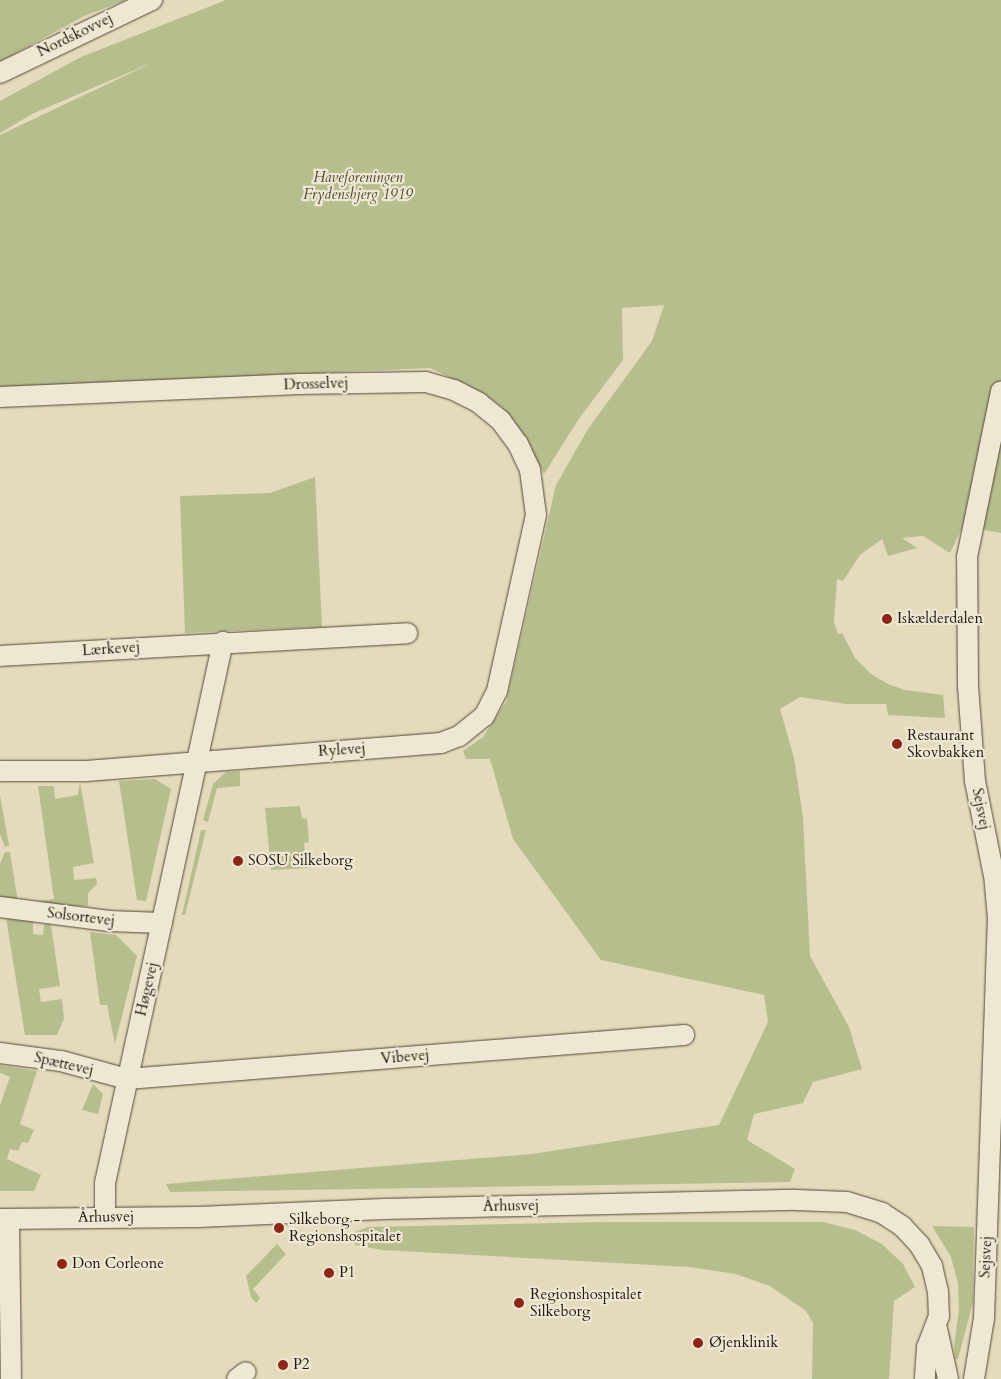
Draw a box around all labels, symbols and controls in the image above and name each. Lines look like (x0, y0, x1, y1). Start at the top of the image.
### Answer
street label: Nordskovvej (34, 9, 116, 61)
park label: Haveforeningen Frydensbjerg 1919 (303, 168, 413, 203)
street label: Drosselvej (283, 374, 349, 394)
place label: Iskælderdalen (897, 610, 983, 628)
marker: Iskælderdalen (881, 613, 893, 625)
street label: Lærkevej (81, 638, 141, 660)
place label: Restaurant Skovbakken (907, 726, 984, 761)
marker: Restaurant Skovbakken (891, 738, 903, 750)
street label: Rylevej (318, 739, 366, 761)
street label: Sejsvej (968, 787, 994, 831)
place label: SOSU Silkeborg (248, 852, 353, 870)
marker: SOSU Silkeborg (232, 855, 244, 867)
street label: Solsortevej (46, 904, 116, 930)
street label: Høgevej (132, 960, 162, 1018)
street label: Vibevej (380, 1046, 430, 1068)
street label: Spættevej (32, 1048, 96, 1080)
street label: Århusvej (483, 1197, 539, 1215)
street label: Århusvej (78, 1208, 134, 1226)
place label: Silkeborg - Regionshospitalet (289, 1210, 401, 1245)
marker: Silkeborg - Regionshospitalet (273, 1222, 285, 1234)
street label: Sejsvej (976, 1235, 996, 1279)
place label: Don Corleone (72, 1255, 164, 1273)
marker: Don Corleone (56, 1258, 68, 1270)
place label: P1 (339, 1264, 356, 1282)
marker: P1 (323, 1267, 335, 1279)
place label: Regionshospitalet Silkeborg (530, 1285, 642, 1320)
marker: Regionshospitalet Silkeborg (512, 1296, 526, 1310)
place label: Øjenklinik (709, 1334, 778, 1352)
marker: Øjenklinik (691, 1336, 705, 1350)
place label: P2 (293, 1356, 310, 1374)
marker: P2 (277, 1359, 289, 1371)

